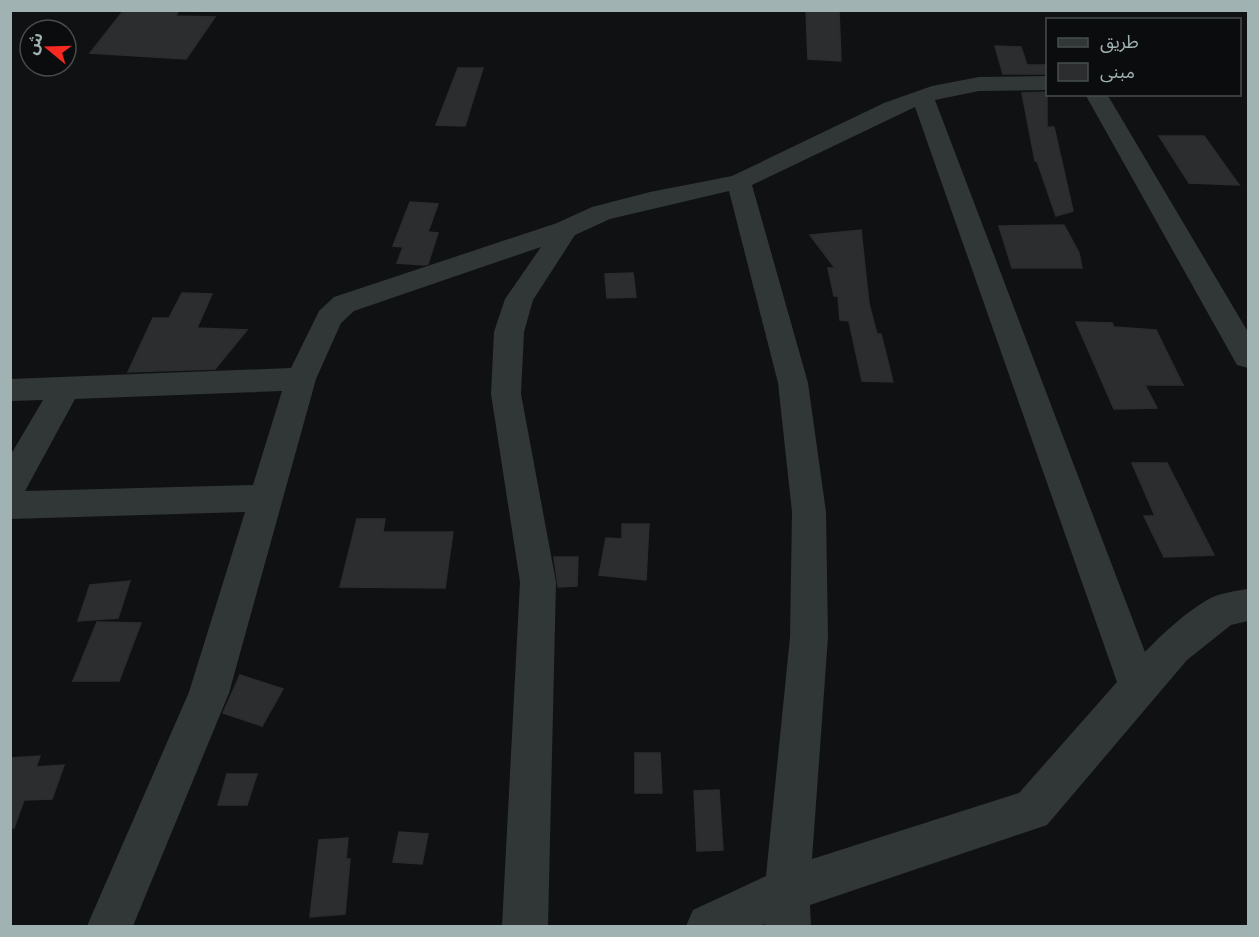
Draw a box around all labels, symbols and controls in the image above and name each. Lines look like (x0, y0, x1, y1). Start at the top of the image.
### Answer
north arrow (18, 18, 78, 78)
legend (1046, 18, 1241, 96)
text: ش (21, 29, 49, 57)
text: طريق (1100, 30, 1139, 54)
text: مبنى (1100, 60, 1135, 84)

